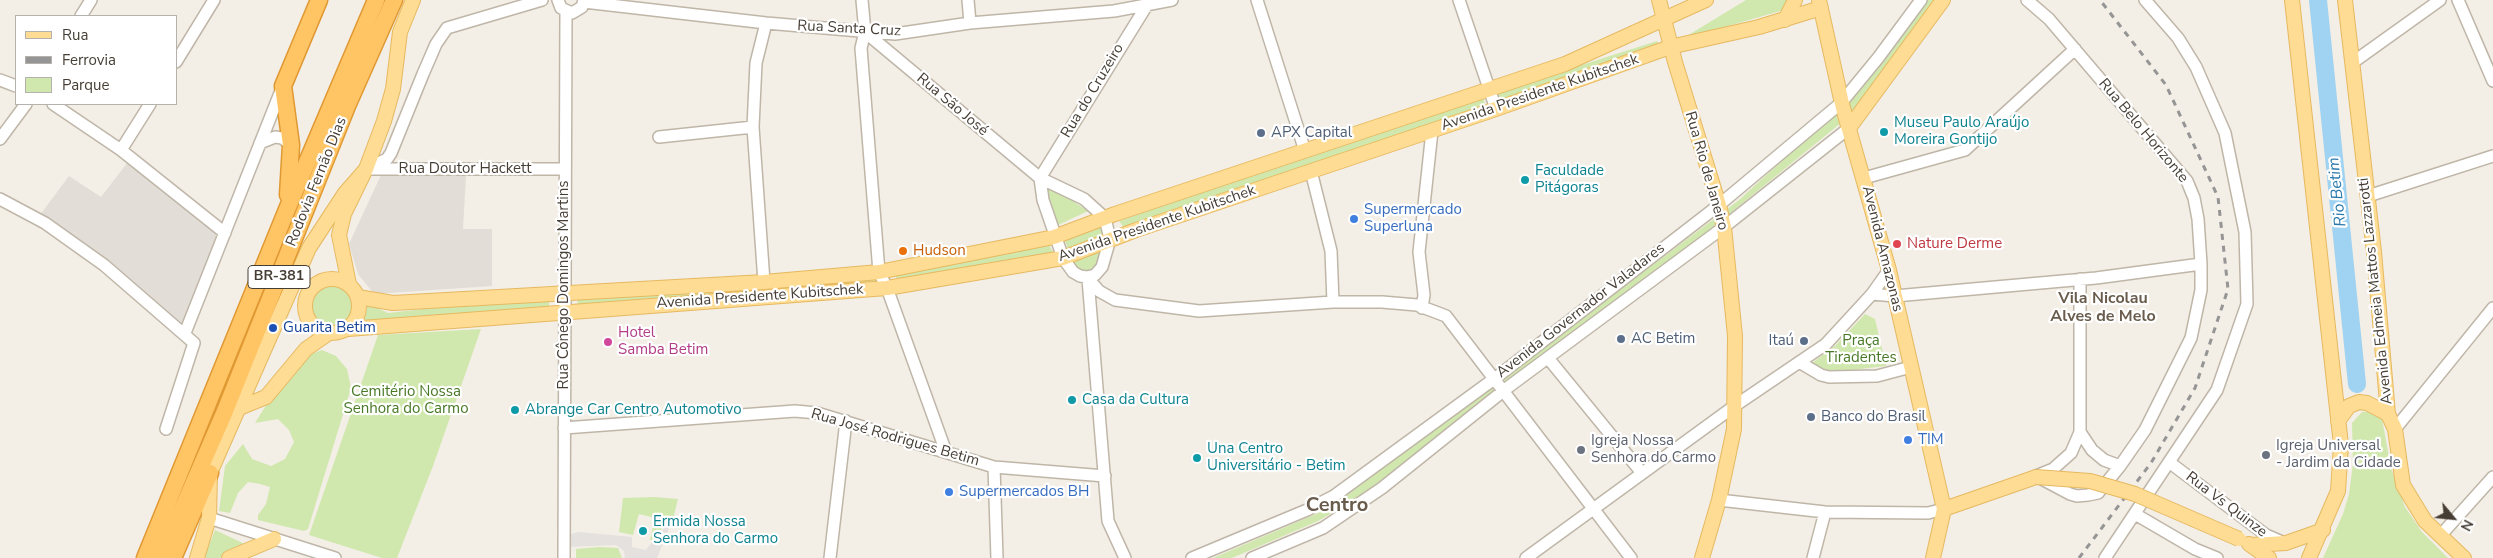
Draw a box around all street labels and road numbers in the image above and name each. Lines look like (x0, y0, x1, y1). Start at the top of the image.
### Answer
street label: Rua Santa Cruz (797, 17, 901, 41)
street label: Rua do Cruzeiro (1058, 41, 1128, 141)
street label: Avenida Presidente Kubitschek (1439, 51, 1641, 135)
street label: Rua São José (913, 70, 991, 140)
street label: Rua Belo Horizonte (2094, 75, 2192, 187)
street label: Rua Rio de Janeiro (1680, 109, 1732, 233)
street label: Rodovia Fernão Dias (283, 115, 351, 249)
street label: Rua Doutor Hackett (399, 160, 531, 178)
street label: Avenida Edmeia Mattos Lazzarotti (2355, 177, 2397, 405)
street label: Rua Cônego Domingos Martins (555, 180, 573, 390)
street label: Avenida Presidente Kubitschek (1056, 182, 1258, 266)
street label: Avenida Amazonas (1858, 184, 1906, 314)
street label: Avenida Governador Valadares (1493, 240, 1669, 382)
road number: BR-381 (248, 266, 310, 288)
street label: Avenida Presidente Kubitschek (656, 281, 864, 313)
street label: Rua José Rodrigues Betim (809, 405, 981, 471)
street label: Rua Vs Quinze (2182, 468, 2270, 542)

